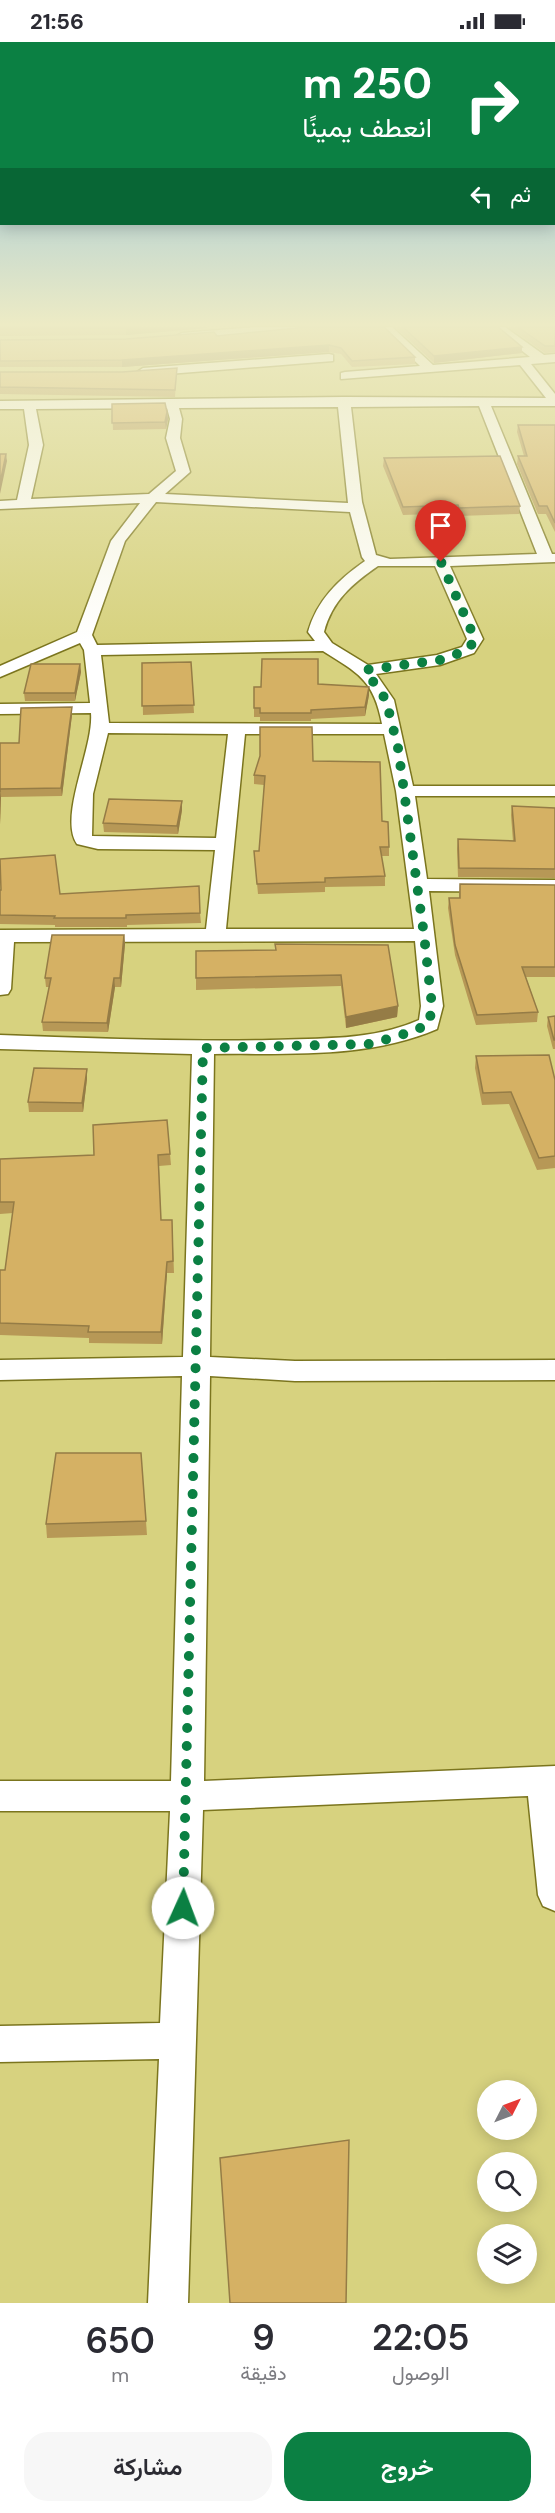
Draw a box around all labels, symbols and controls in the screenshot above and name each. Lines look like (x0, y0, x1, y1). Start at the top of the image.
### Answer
text: 21:56 (30, 7, 84, 36)
text: 250 m (303, 56, 432, 111)
icon: right (453, 66, 531, 144)
text: انعطف يمينًا (302, 110, 432, 145)
icon: left (465, 180, 498, 213)
text: ثم (510, 180, 531, 209)
pin (415, 500, 466, 562)
icon: arrive (424, 509, 457, 542)
position arrow (151, 1876, 215, 1940)
north arrow (477, 2080, 537, 2140)
map controls (477, 2080, 537, 2284)
button: search (477, 2152, 537, 2212)
button: layers (477, 2224, 537, 2284)
text: 9 (252, 2314, 275, 2361)
text: 22:05 (372, 2314, 470, 2361)
text: 650 (85, 2317, 155, 2364)
text: دقيقة (240, 2360, 287, 2386)
text: الوصول (392, 2360, 450, 2386)
text: m (111, 2362, 129, 2388)
button: مشاركة (24, 2432, 272, 2501)
button: خروج (284, 2432, 531, 2501)

